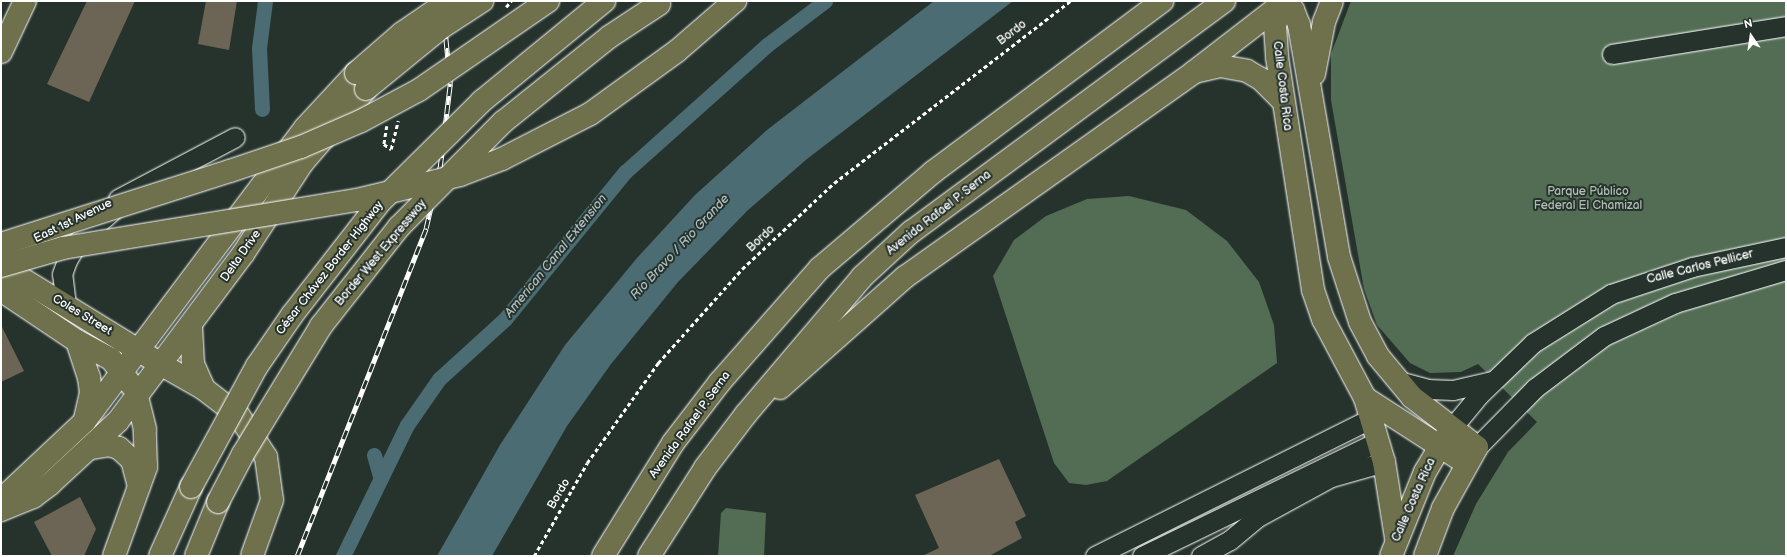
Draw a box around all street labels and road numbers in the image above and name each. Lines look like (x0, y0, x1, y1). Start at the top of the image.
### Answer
street label: Bordo (995, 17, 1029, 49)
street label: Calle Costa Rica (1269, 40, 1295, 132)
street label: Avenida Rafael P. Serna (884, 168, 994, 258)
street label: East 1st Avenue (31, 196, 115, 246)
street label: Border West Expressway (332, 197, 430, 309)
street label: César Chávez Border Highway (273, 198, 387, 338)
street label: Bordo (744, 223, 778, 255)
street label: Delta Drive (218, 227, 264, 285)
street label: Calle Carlos Pellicer (1645, 247, 1755, 287)
street label: Coles Street (49, 292, 115, 338)
street label: Avenida Rafael P. Serna (646, 369, 734, 481)
street label: Calle Costa Rica (1389, 456, 1439, 544)
street label: Bordo (545, 476, 573, 512)

